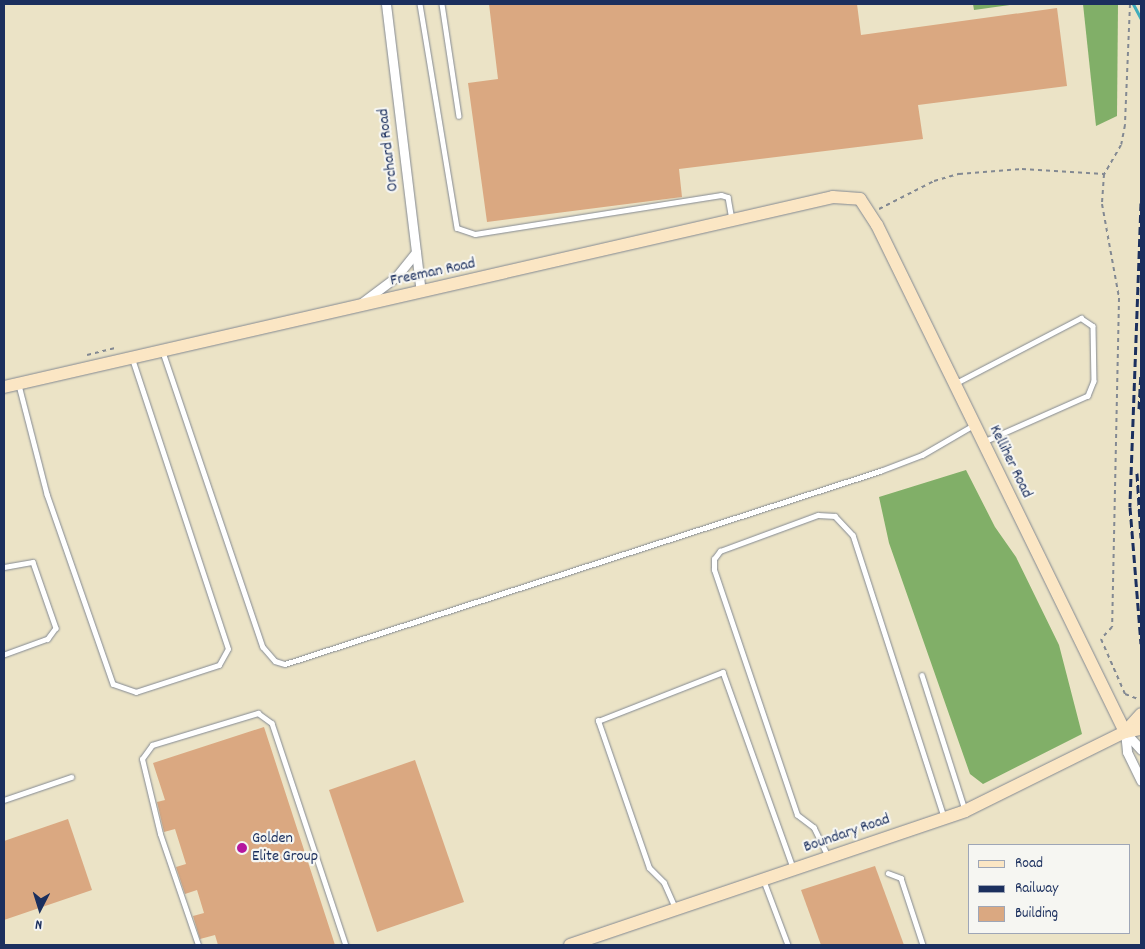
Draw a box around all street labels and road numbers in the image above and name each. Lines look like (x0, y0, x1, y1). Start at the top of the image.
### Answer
street label: Orchard Road (374, 107, 404, 193)
street label: Freeman Road (389, 255, 477, 291)
street label: Kelliher Road (984, 422, 1036, 502)
street label: Boundary Road (801, 810, 893, 858)

